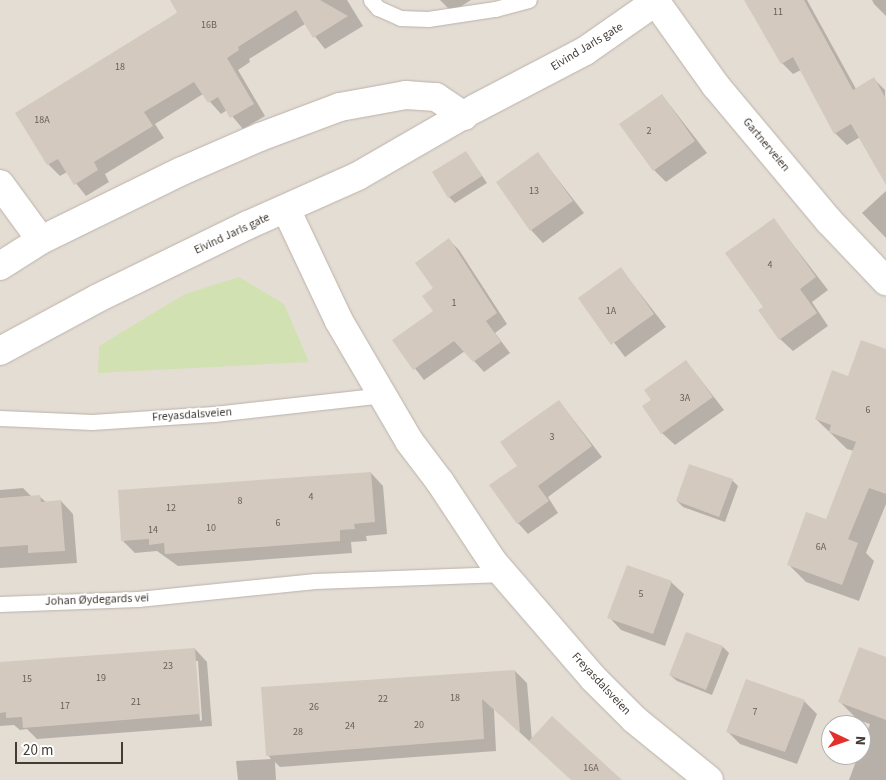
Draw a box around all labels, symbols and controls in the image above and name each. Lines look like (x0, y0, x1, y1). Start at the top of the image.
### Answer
house number: 11 (773, 7, 783, 19)
house number: 16B (201, 20, 217, 32)
street label: Eivind Jarls gate (548, 20, 626, 74)
house number: 18 (115, 62, 125, 74)
house number: 18A (34, 115, 50, 127)
street label: Gartnerveien (739, 115, 793, 175)
house number: 2 (647, 126, 651, 138)
house number: 13 (529, 186, 539, 198)
street label: Eivind Jarls gate (192, 210, 272, 258)
house number: 4 (768, 260, 772, 272)
house number: 1 (452, 298, 456, 310)
house number: 1A (606, 306, 616, 318)
house number: 3A (680, 393, 690, 405)
street label: Freyasdalsveien (152, 405, 232, 425)
house number: 6 (866, 405, 870, 417)
house number: 3 (550, 432, 554, 444)
house number: 4 (309, 492, 313, 504)
house number: 8 (238, 496, 242, 508)
house number: 12 (166, 503, 176, 515)
house number: 6 (276, 518, 280, 530)
house number: 10 (206, 523, 216, 535)
house number: 14 (148, 525, 158, 537)
house number: 6A (816, 542, 826, 554)
house number: 5 (639, 589, 643, 601)
street label: Johan Øydegards vei (45, 591, 149, 609)
street label: Freyasdalsveien (568, 650, 634, 718)
house number: 23 (163, 661, 173, 673)
house number: 19 (96, 673, 106, 685)
house number: 15 (22, 674, 32, 686)
house number: 18 (450, 693, 460, 705)
house number: 22 (378, 694, 388, 706)
house number: 21 (131, 697, 141, 709)
house number: 17 (60, 701, 70, 713)
house number: 26 (309, 702, 319, 714)
house number: 7 (753, 707, 757, 719)
north arrow (821, 715, 871, 765)
house number: 20 (414, 720, 424, 732)
house number: 24 (345, 721, 355, 733)
house number: 28 (293, 727, 303, 739)
scale bar (18, 732, 125, 764)
text: N (850, 736, 870, 746)
text: 20 m (23, 740, 53, 761)
house number: 16A (583, 763, 599, 775)

